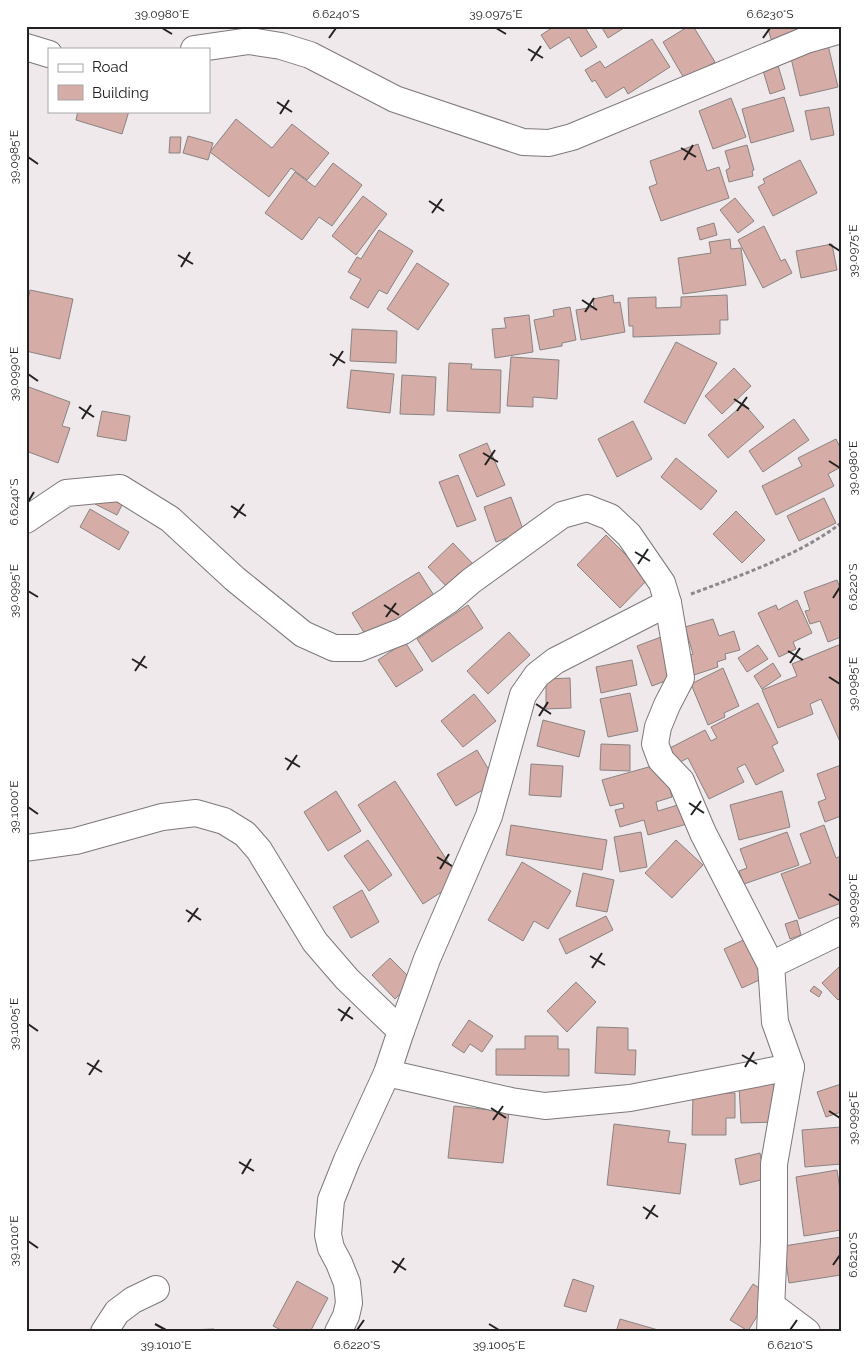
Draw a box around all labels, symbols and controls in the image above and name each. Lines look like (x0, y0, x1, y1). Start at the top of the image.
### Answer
text: 39.0980°E (135, 7, 189, 21)
text: 6.6240°S (312, 7, 360, 21)
text: 39.0975°E (469, 7, 523, 21)
text: 6.6230°S (747, 7, 793, 21)
legend (48, 48, 210, 112)
text: Road (92, 58, 128, 76)
text: Building (92, 84, 149, 102)
text: 39.0985°E (7, 130, 21, 184)
text: 39.0975°E (846, 224, 860, 278)
text: 39.0990°E (7, 347, 21, 401)
text: 39.0980°E (846, 441, 860, 495)
text: 6.6240°S (7, 478, 21, 526)
text: 39.0995°E (7, 564, 21, 618)
text: 6.6220°S (846, 564, 860, 610)
text: 39.0985°E (846, 657, 860, 711)
text: 39.1000°E (7, 780, 21, 834)
text: 39.0990°E (846, 874, 860, 928)
text: 39.1005°E (7, 998, 21, 1050)
text: 39.0995°E (846, 1091, 860, 1145)
text: 39.1010°E (7, 1216, 21, 1266)
text: 6.6210°S (846, 1232, 860, 1278)
text: 39.1010°E (141, 1338, 191, 1352)
text: 6.6220°S (334, 1338, 380, 1352)
text: 39.1005°E (473, 1338, 525, 1352)
text: 6.6210°S (767, 1338, 813, 1352)

